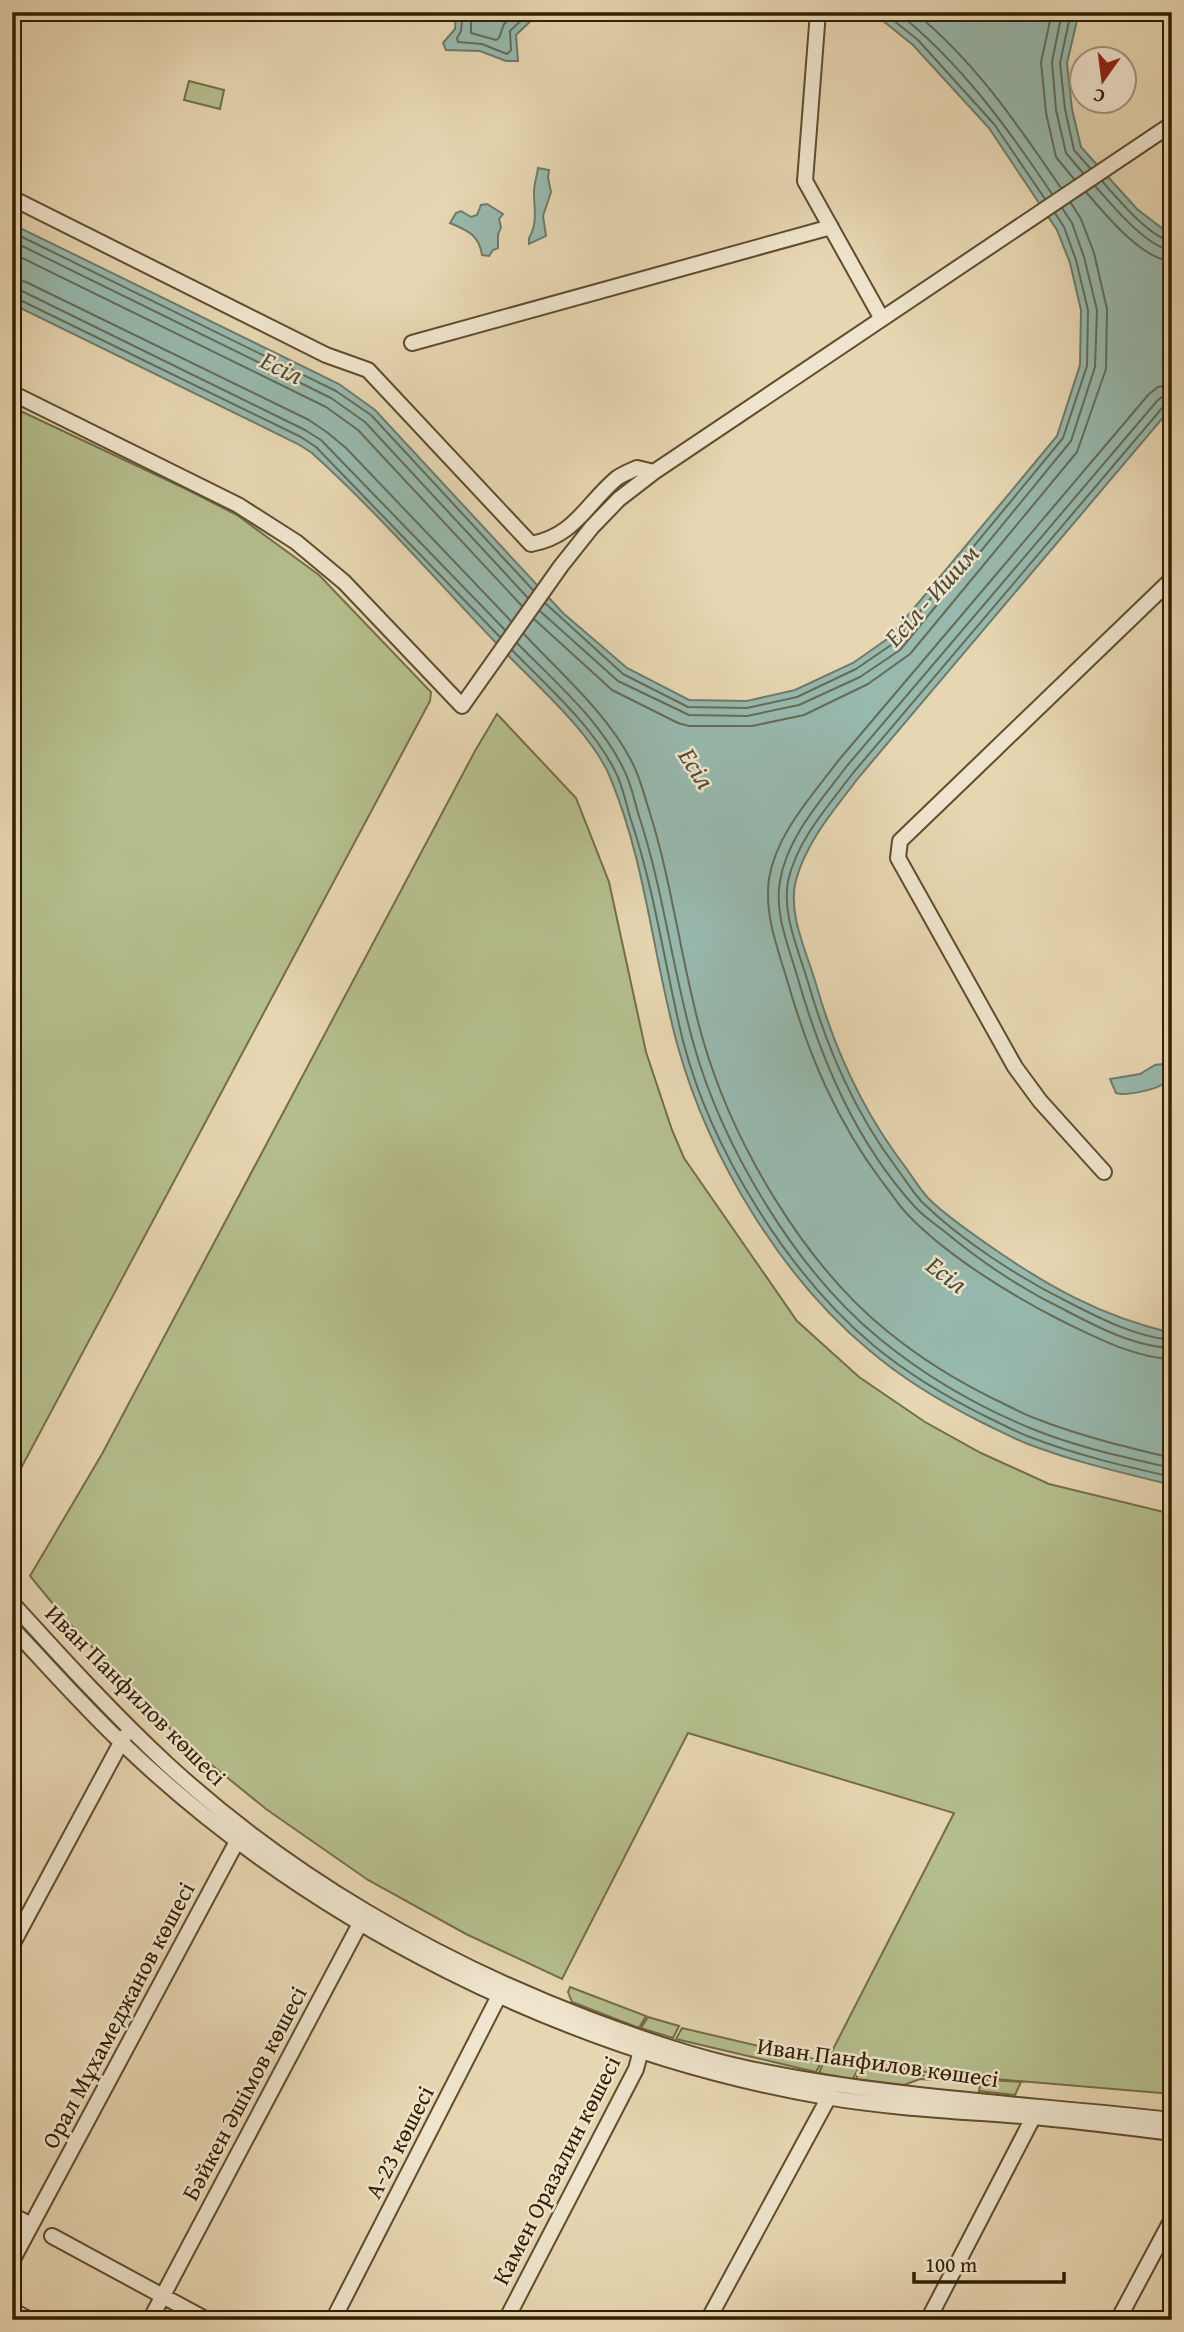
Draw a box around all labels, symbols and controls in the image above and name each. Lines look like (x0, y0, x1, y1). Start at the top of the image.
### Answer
north arrow (1068, 46, 1138, 116)
text: С (1090, 82, 1107, 111)
water label: Есіл (253, 340, 310, 394)
water label: Есіл - Ишим (874, 535, 988, 656)
water label: Есіл (669, 739, 725, 797)
water label: Есіл (917, 1245, 976, 1303)
street label: Иван Панфилов көшесі (37, 1596, 235, 1794)
street label: Орал Мұхамеджанов көшесі (33, 1875, 203, 2155)
street label: Бәйкен Әшімов көшесі (173, 1979, 316, 2206)
street label: Иван Панфилов көшесі (755, 2028, 1001, 2096)
street label: Камен Оразалин көшесі (483, 2049, 629, 2291)
street label: А-23 көшесі (356, 2079, 443, 2205)
scale bar (914, 2241, 1065, 2285)
text: 100 m (925, 2249, 977, 2280)

